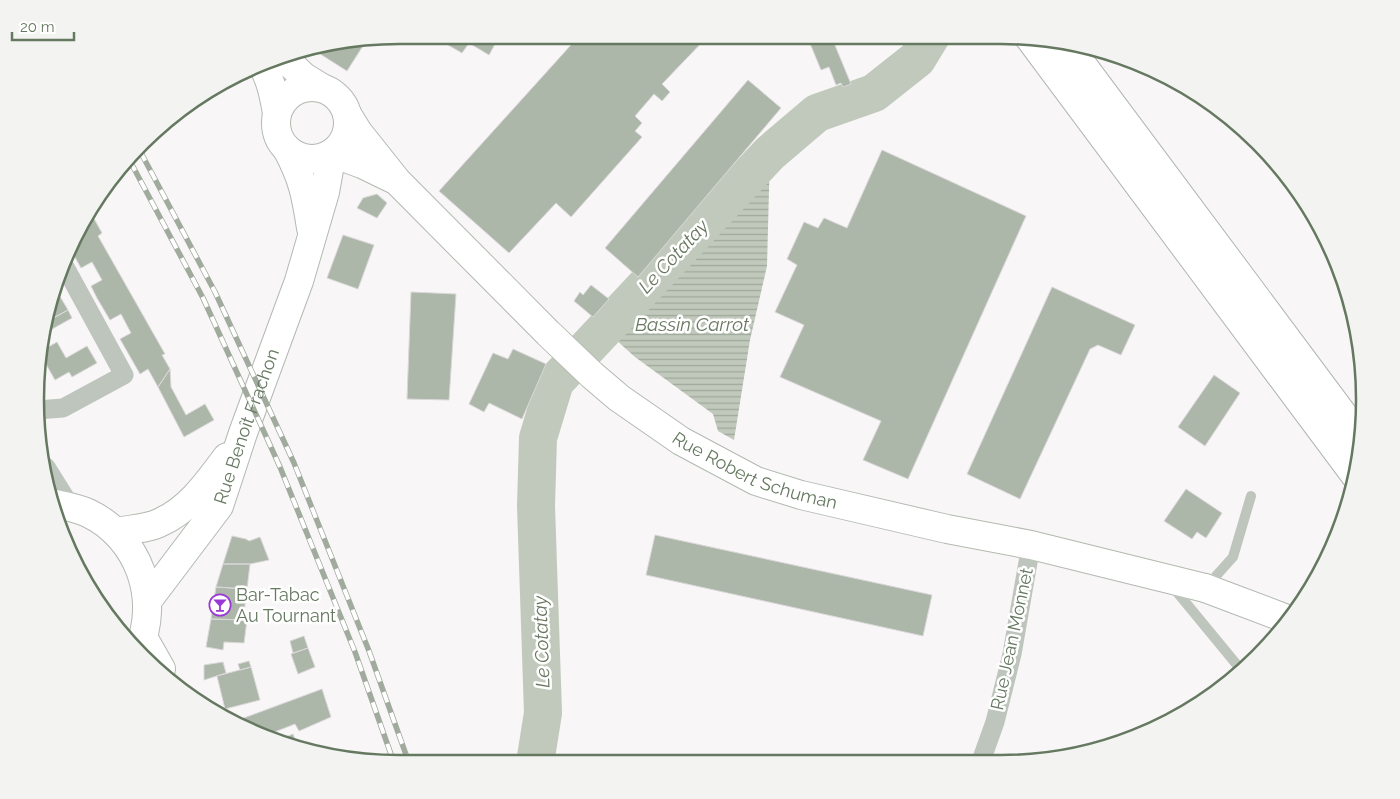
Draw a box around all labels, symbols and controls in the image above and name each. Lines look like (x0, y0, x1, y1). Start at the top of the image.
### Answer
scale bar (12, 10, 75, 42)
text: 20 m (20, 18, 55, 36)
water label: Le Cotatay (634, 214, 713, 297)
water label: Bassin Carrot (635, 313, 750, 335)
street label: Rue Benoît Frachon (209, 346, 283, 507)
street label: Rue Robert Schuman (668, 427, 839, 513)
street label: Rue Jean Monnet (986, 566, 1037, 712)
place label: Bar-Tabac Au Tournant (236, 584, 336, 626)
bar icon: Bar-Tabac Au Tournant (208, 593, 232, 617)
water label: Le Cotatay (528, 595, 554, 688)

